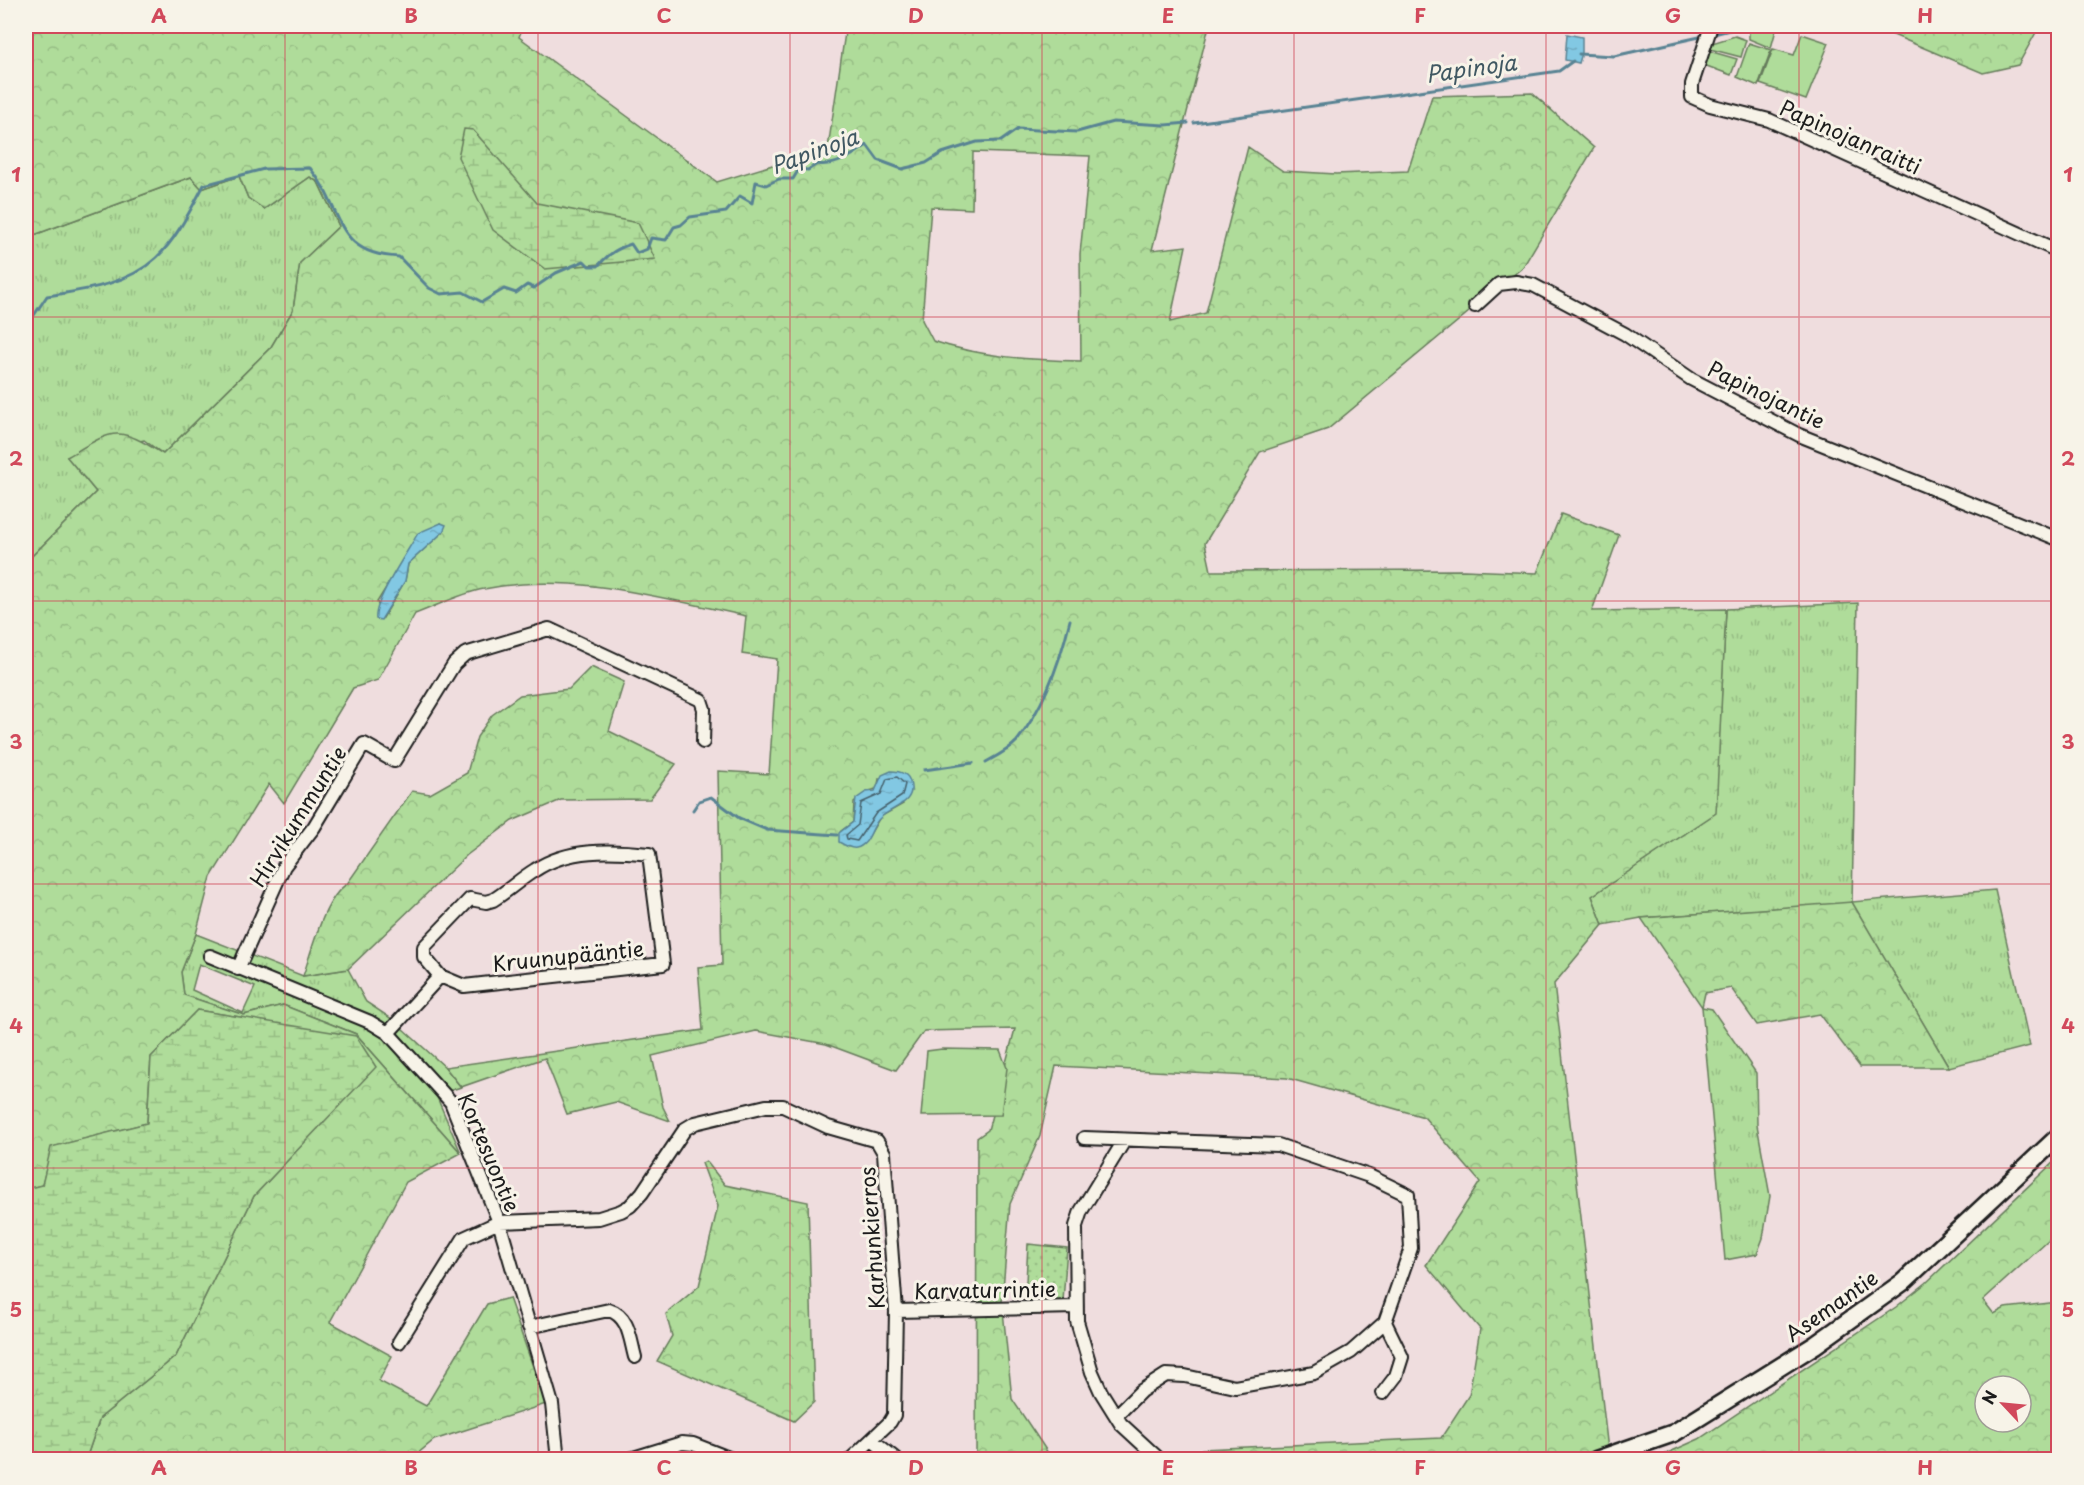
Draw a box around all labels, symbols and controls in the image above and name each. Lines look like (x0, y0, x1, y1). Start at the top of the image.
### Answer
text: A (151, 0, 167, 30)
text: B (404, 0, 418, 30)
text: C (656, 0, 672, 30)
text: D (908, 0, 924, 30)
text: E (1162, 0, 1174, 30)
text: F (1414, 0, 1426, 30)
text: G (1665, 0, 1681, 30)
text: H (1917, 0, 1933, 30)
water label: Papinoja (1424, 44, 1520, 90)
street label: Papinojanraitti (1775, 91, 1927, 181)
water label: Papinoja (766, 118, 864, 181)
text: 1 (11, 159, 21, 189)
text: 1 (2063, 159, 2073, 189)
street label: Papinojantie (1703, 352, 1831, 436)
text: 2 (9, 443, 23, 473)
text: 2 (2061, 443, 2075, 473)
text: 3 (9, 726, 23, 756)
text: 3 (2061, 726, 2075, 756)
street label: Hirvikummuntie (241, 739, 353, 893)
street label: Kruunupääntie (491, 931, 645, 979)
text: 4 (9, 1010, 23, 1040)
text: 4 (2061, 1010, 2075, 1040)
street label: Kortesuontie (451, 1088, 529, 1216)
street label: Karhunkierros (850, 1166, 892, 1310)
street label: Asemantie (1778, 1261, 1884, 1349)
street label: Karvaturrintie (914, 1272, 1056, 1306)
text: 5 (10, 1294, 22, 1324)
text: 5 (2062, 1294, 2074, 1324)
north arrow (1973, 1374, 2033, 1434)
text: N (1975, 1386, 2002, 1408)
text: A (151, 1452, 167, 1482)
text: B (404, 1452, 418, 1482)
text: C (656, 1452, 672, 1482)
text: D (908, 1452, 924, 1482)
text: E (1162, 1452, 1174, 1482)
text: F (1414, 1452, 1426, 1482)
text: G (1665, 1452, 1681, 1482)
text: H (1917, 1452, 1933, 1482)

